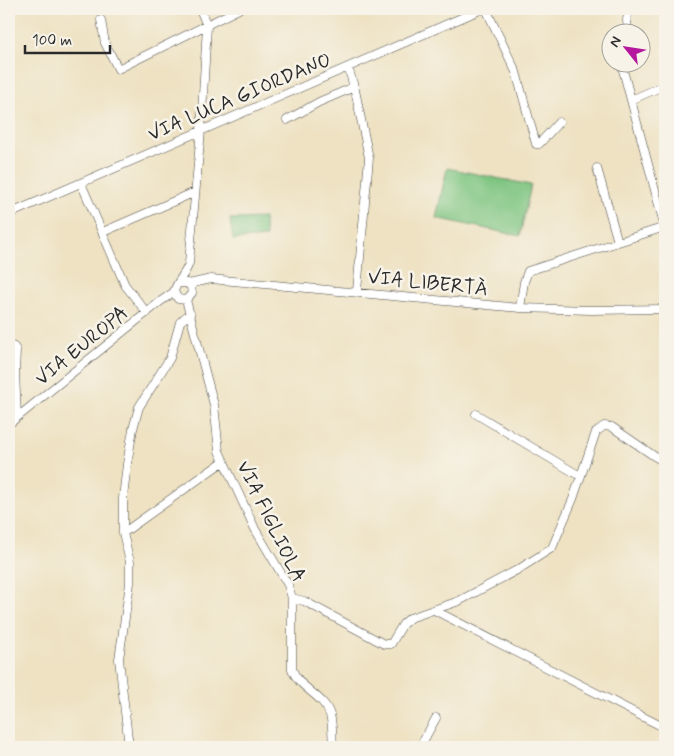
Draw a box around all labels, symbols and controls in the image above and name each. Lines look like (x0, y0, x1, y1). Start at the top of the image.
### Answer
scale bar (25, 22, 110, 54)
north arrow (602, 22, 652, 72)
text: 100 m (32, 31, 72, 51)
text: N (605, 33, 626, 51)
street label: VIA LUCA GIORDANO (144, 47, 335, 148)
street label: VIA LIBERTÀ (366, 264, 489, 303)
street label: VIA EUROPA (30, 300, 134, 392)
street label: VIA FIGLIOLA (230, 456, 312, 587)

